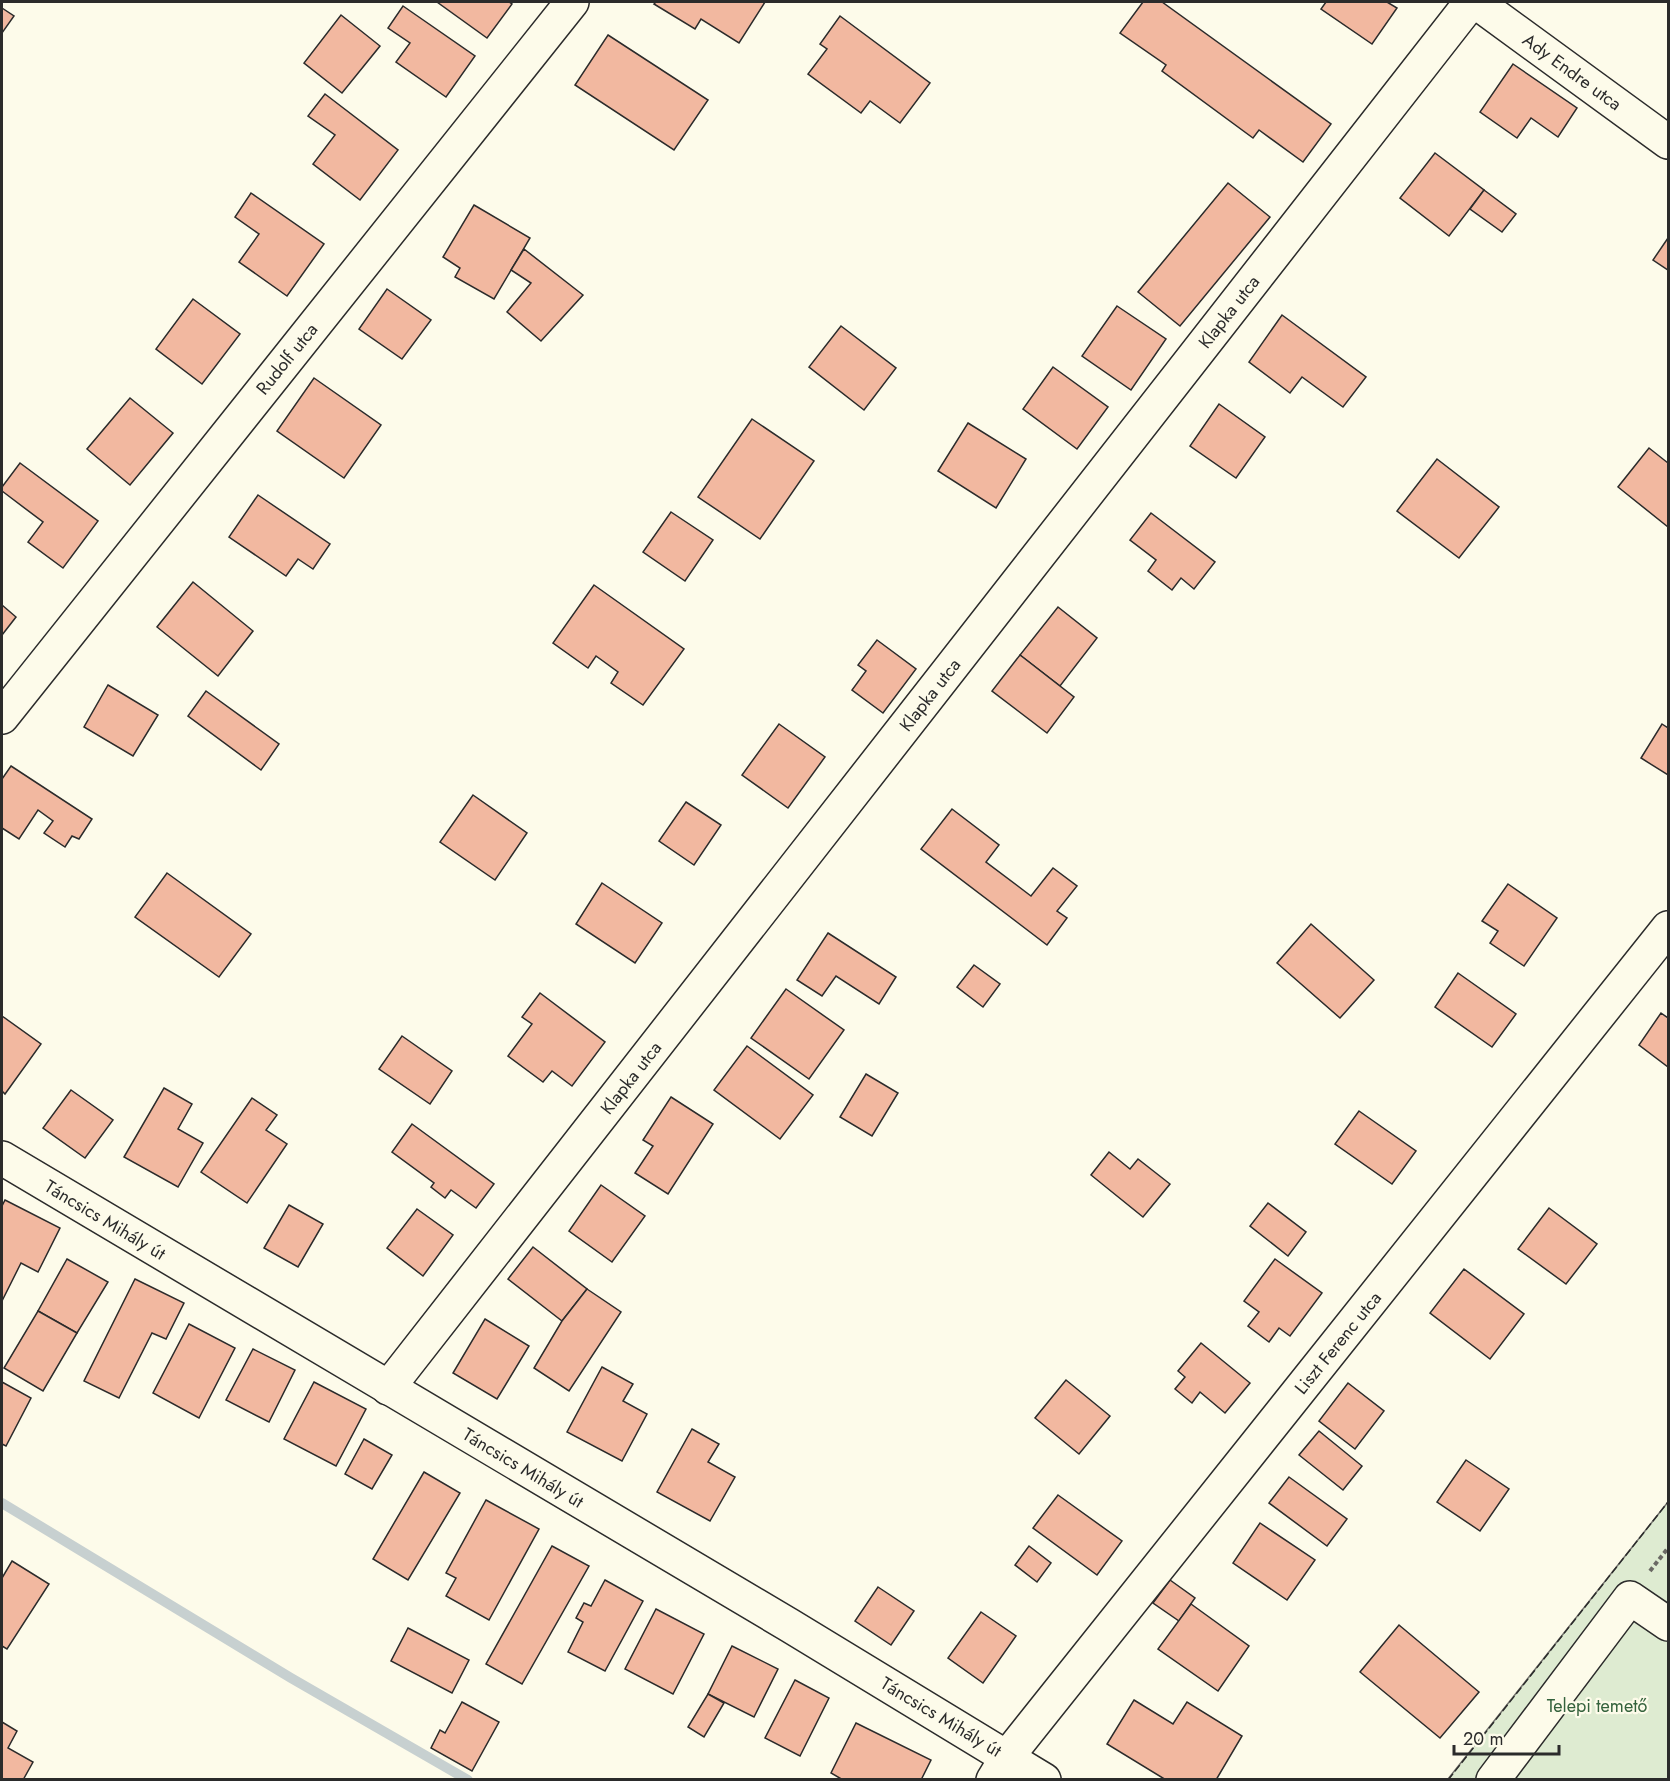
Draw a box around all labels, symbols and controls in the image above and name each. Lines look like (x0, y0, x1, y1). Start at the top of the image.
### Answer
street label: Ady Endre utca (1517, 27, 1627, 117)
street label: Klapka utca (1192, 270, 1266, 354)
street label: Rudolf utca (250, 318, 324, 400)
street label: Klapka utca (893, 653, 967, 737)
street label: Klapka utca (594, 1036, 668, 1120)
street label: Táncsics Mihály út (40, 1174, 171, 1267)
street label: Liszt Ferenc utca (1288, 1286, 1388, 1400)
street label: Táncsics Mihály út (458, 1422, 589, 1515)
street label: Táncsics Mihály út (876, 1671, 1007, 1764)
park label: Telepi temető (1547, 1693, 1647, 1719)
scale bar (1454, 1718, 1559, 1756)
text: 20 m (1463, 1726, 1503, 1752)

